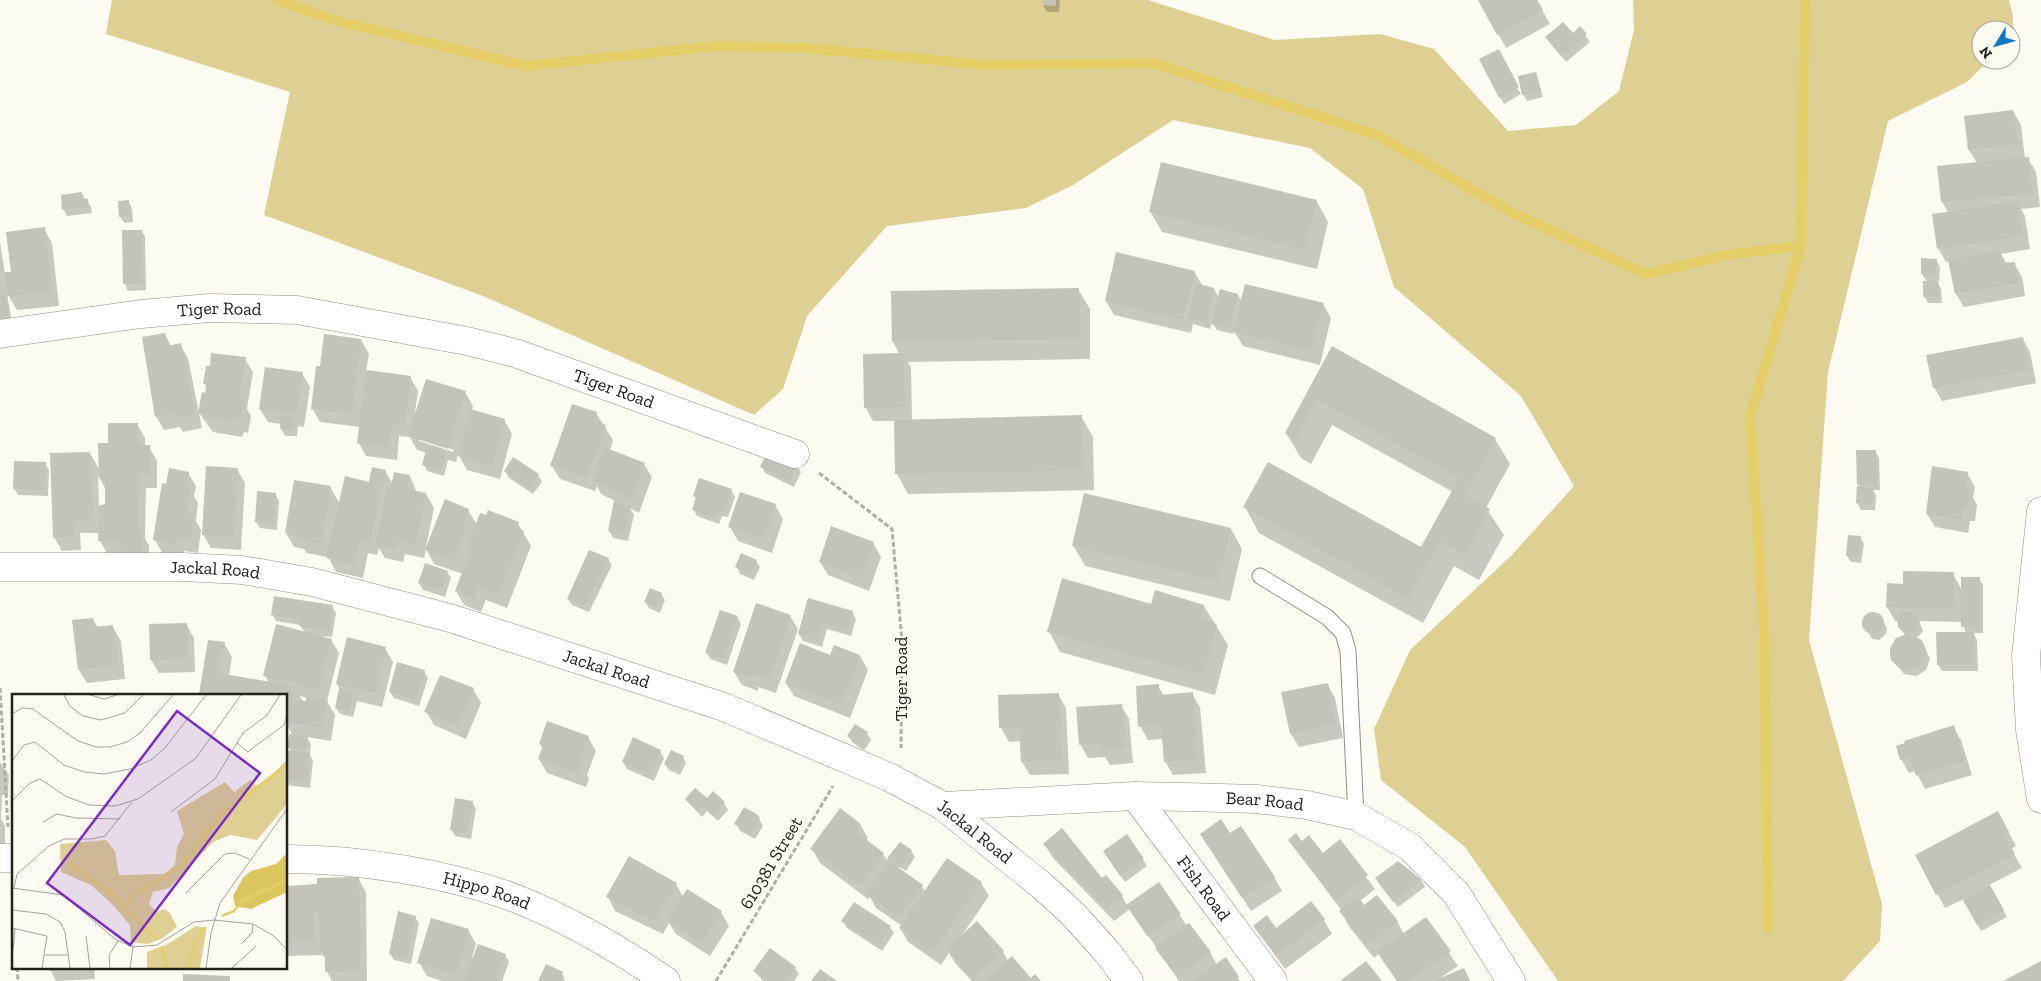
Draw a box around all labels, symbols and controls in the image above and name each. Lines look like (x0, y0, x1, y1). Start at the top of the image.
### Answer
north arrow (1971, 20, 2021, 70)
text: N (1976, 43, 1996, 62)
street label: Tiger Road (176, 297, 262, 322)
street label: Tiger Road (570, 364, 657, 413)
street label: Jackal Road (170, 556, 262, 584)
street label: Tiger Road (890, 637, 912, 721)
street label: Jackal Road (560, 644, 653, 693)
inset map (12, 694, 288, 968)
street label: Bear Road (1225, 787, 1305, 816)
street label: Jackal Road (934, 794, 1017, 869)
street label: 610381 Street (735, 813, 807, 913)
street label: Fish Road (1172, 851, 1235, 925)
street label: Hippo Road (441, 867, 534, 914)

